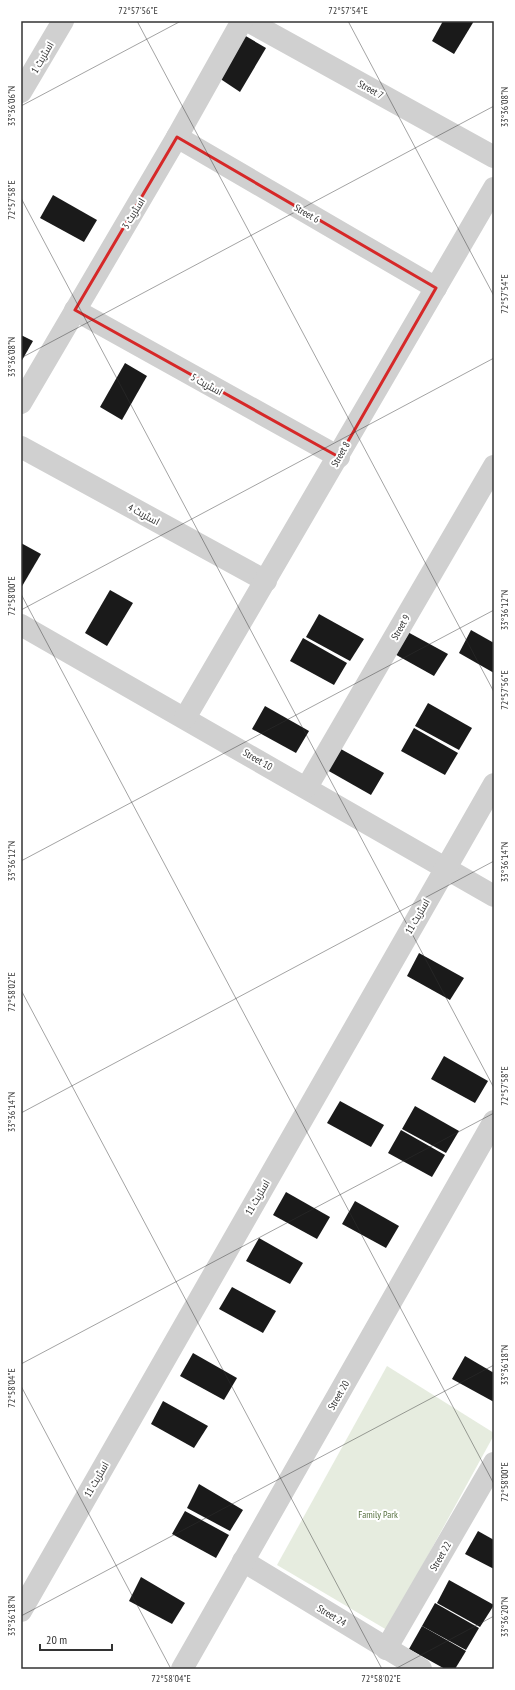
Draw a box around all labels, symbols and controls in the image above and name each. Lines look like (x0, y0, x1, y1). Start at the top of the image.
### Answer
text: 72°57'56"E (118, 4, 158, 17)
text: 72°57'54"E (328, 4, 368, 17)
street label: اسٹریٹ 1 (28, 39, 57, 75)
street label: Street 7 (356, 77, 386, 102)
text: 33°36'06"N (5, 86, 18, 126)
text: 33°36'08"N (498, 87, 511, 127)
text: 72°57'58"E (5, 180, 18, 220)
street label: اسٹریٹ 3 (119, 195, 148, 231)
street label: Street 6 (292, 201, 322, 226)
text: 72°57'54"E (498, 274, 511, 314)
text: 33°36'08"N (5, 337, 18, 377)
street label: اسٹریٹ 5 (189, 370, 225, 398)
street label: Street 8 (328, 439, 353, 469)
street label: اسٹریٹ 4 (126, 501, 162, 528)
text: 72°58'00"E (5, 576, 18, 616)
text: 33°36'12"N (498, 590, 511, 630)
street label: Street 9 (388, 612, 413, 642)
text: 72°57'56"E (498, 670, 511, 710)
street label: Street 10 (241, 746, 275, 773)
text: 33°36'12"N (5, 841, 18, 881)
text: 33°36'14"N (498, 842, 511, 882)
street label: اسٹریٹ 11 (402, 896, 433, 936)
text: 72°58'02"E (5, 972, 18, 1012)
text: 72°57'58"E (498, 1066, 511, 1106)
text: 33°36'14"N (5, 1092, 18, 1132)
street label: اسٹریٹ 11 (242, 1177, 273, 1217)
text: 33°36'18"N (498, 1345, 511, 1385)
text: 72°58'04"E (5, 1368, 18, 1408)
street label: Street 20 (325, 1378, 352, 1412)
street label: اسٹریٹ 11 (81, 1459, 112, 1499)
text: 72°58'00"E (498, 1462, 511, 1502)
park label: Family Park (358, 1508, 398, 1521)
street label: Street 22 (427, 1539, 454, 1573)
text: 33°36'18"N (5, 1596, 18, 1636)
text: 33°36'20"N (498, 1597, 511, 1637)
street label: Street 24 (315, 1602, 349, 1629)
scale bar (40, 1626, 112, 1652)
text: 20 m (46, 1632, 67, 1647)
text: 72°58'04"E (151, 1672, 191, 1685)
text: 72°58'02"E (361, 1672, 401, 1685)

